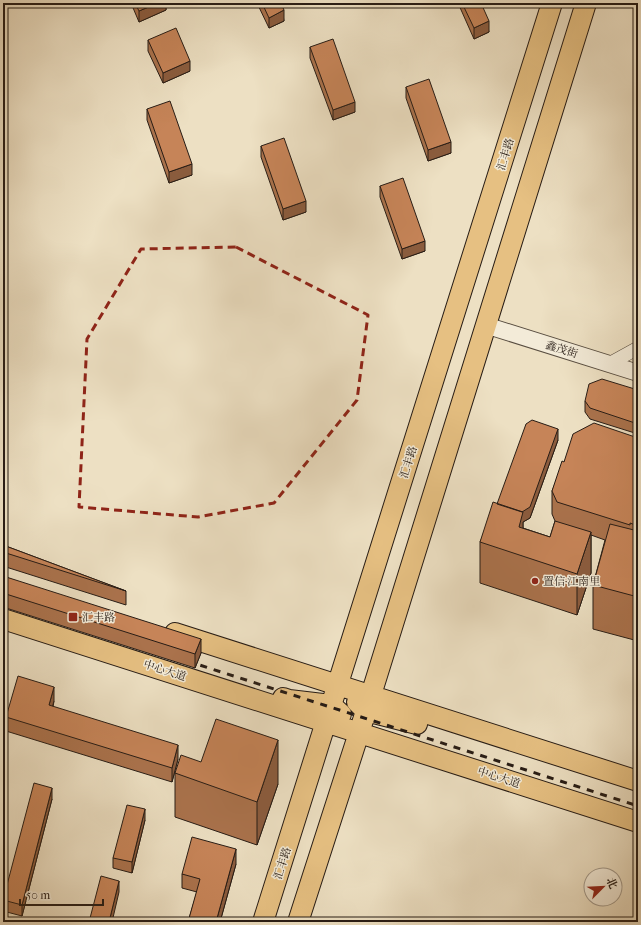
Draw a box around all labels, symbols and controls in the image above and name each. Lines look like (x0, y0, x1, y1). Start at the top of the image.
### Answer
street label: 汇丰路 (494, 136, 517, 172)
street label: 鑫茂街 (544, 338, 580, 361)
street label: 汇丰路 (397, 444, 420, 480)
place label: 置信·江南里 (543, 575, 600, 588)
marker: 置信·江南里 (530, 576, 540, 586)
marker: 汇丰路 (67, 611, 79, 623)
place label: 汇丰路 (82, 611, 115, 624)
street label: 中心大道 (142, 657, 188, 683)
street label: 中心大道 (476, 764, 522, 790)
street label: 汇丰路 (271, 845, 294, 881)
north arrow (583, 867, 623, 907)
text: 北 (604, 875, 620, 891)
scale bar (20, 881, 103, 907)
text: 50 m (26, 888, 50, 902)

